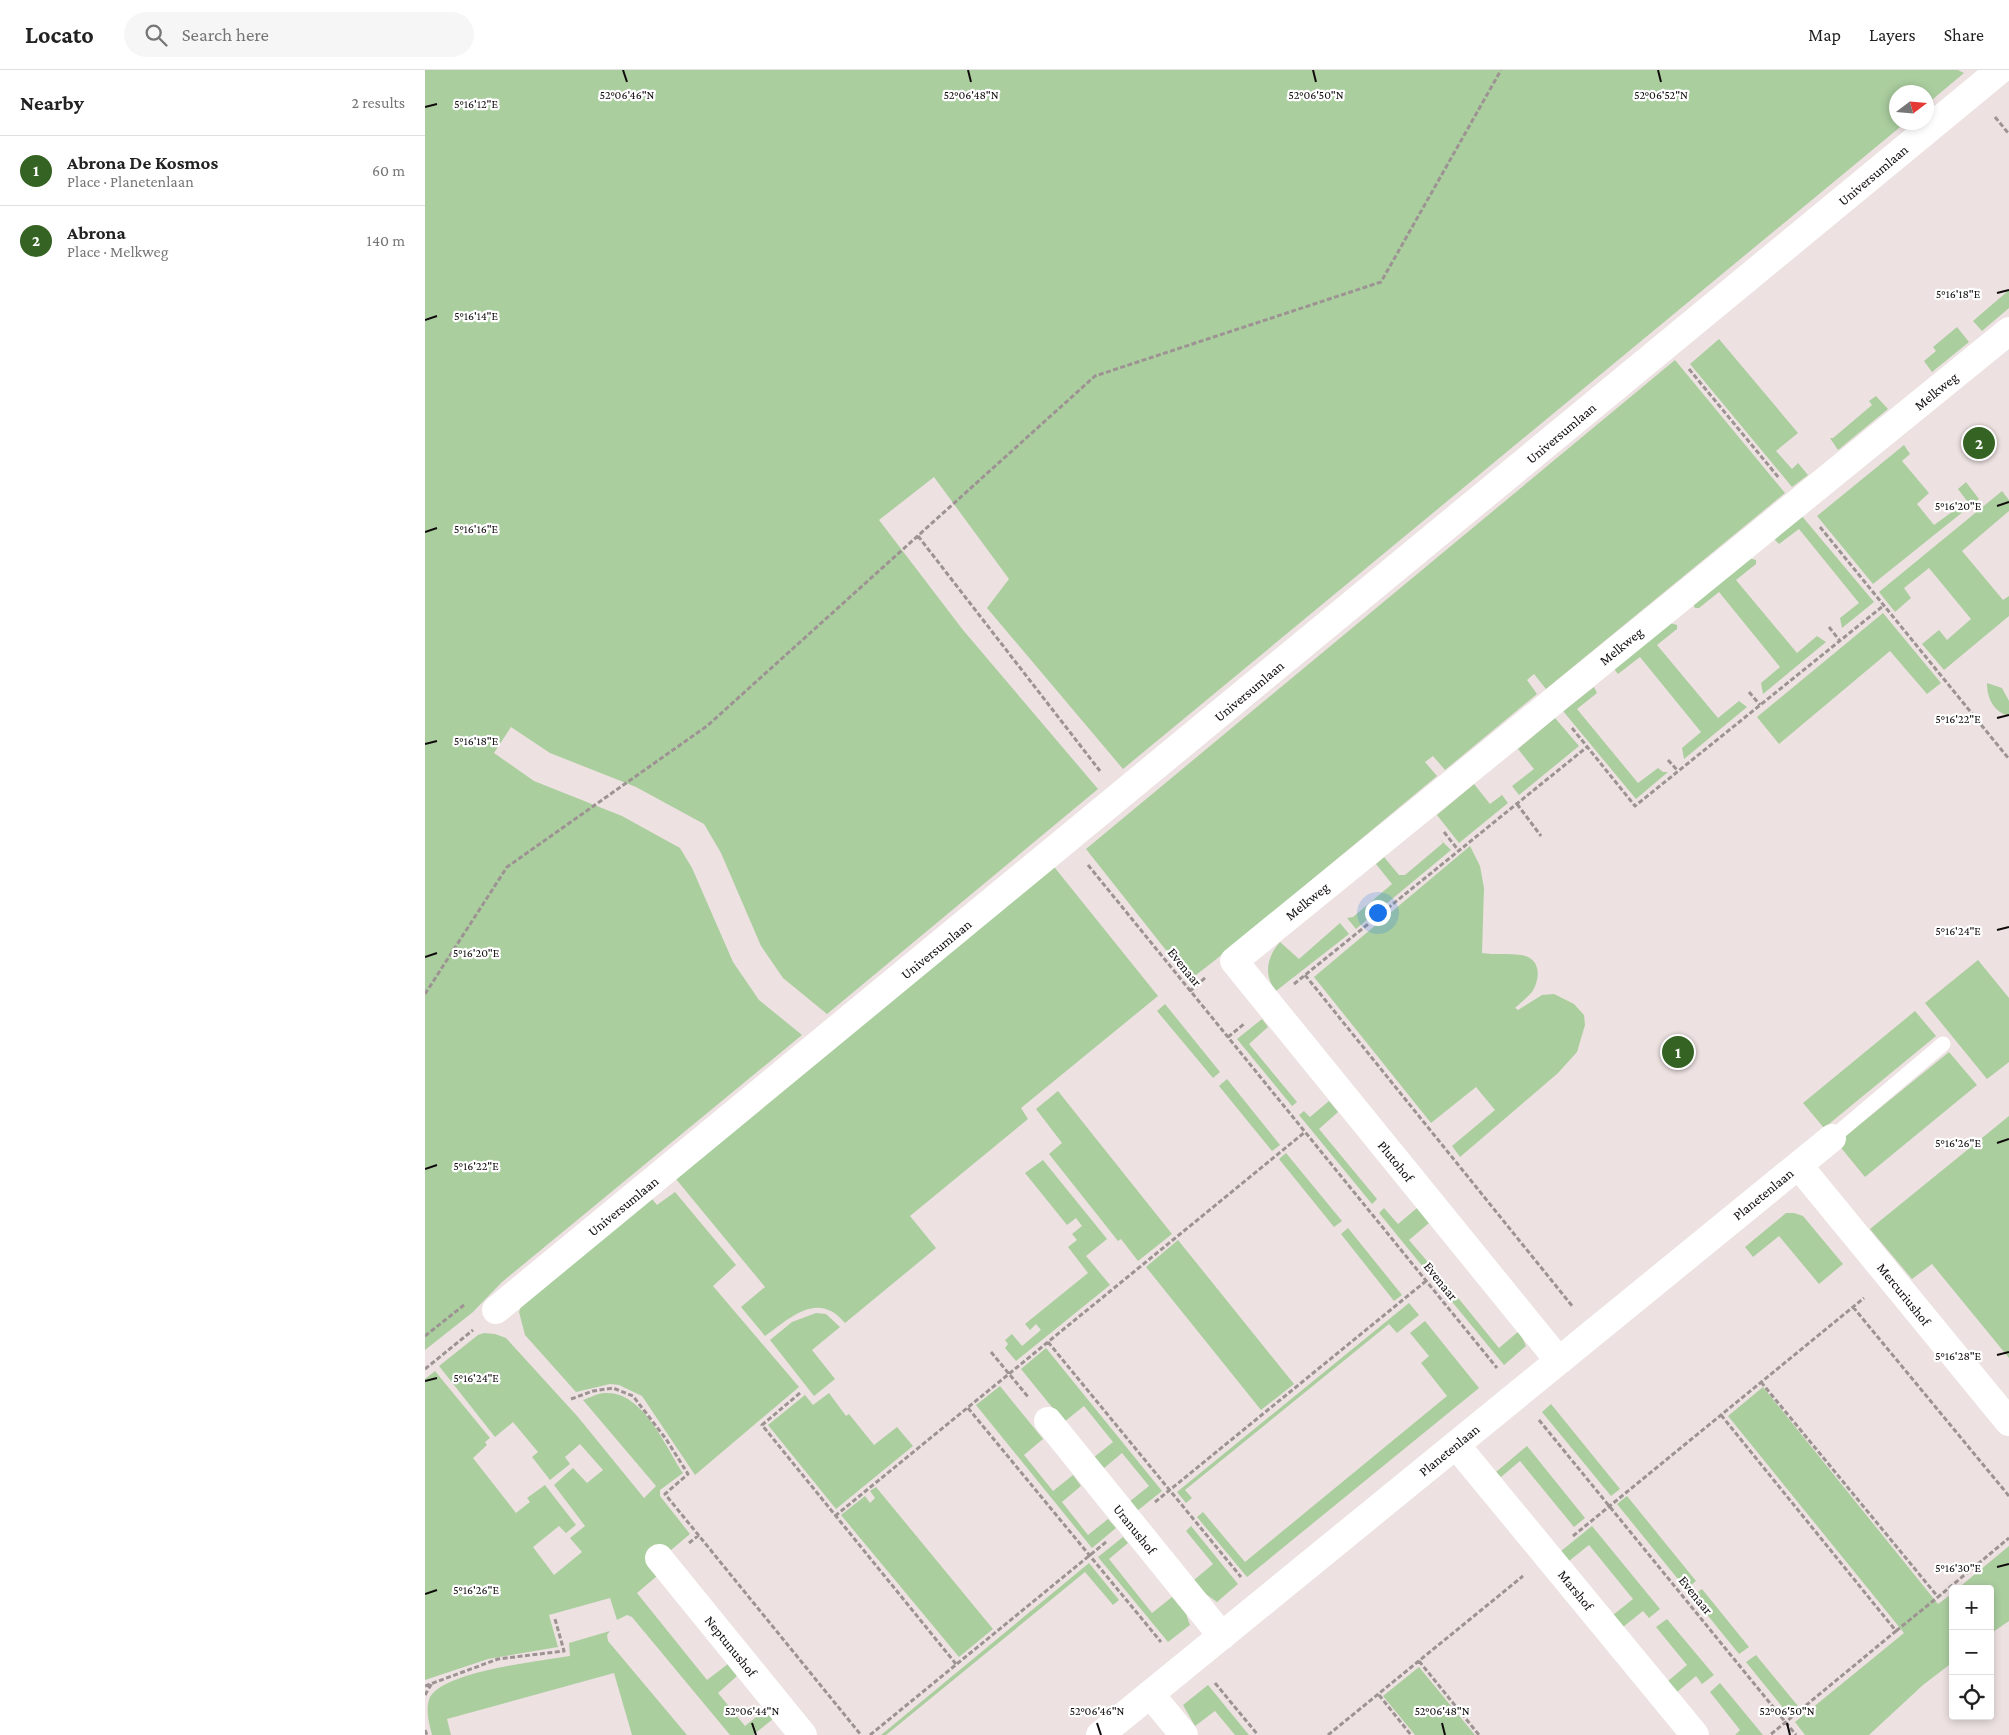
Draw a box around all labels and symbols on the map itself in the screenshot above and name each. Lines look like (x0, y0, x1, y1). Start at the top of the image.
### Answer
north arrow (1889, 85, 1934, 130)
text: 52°06'46"N (600, 88, 655, 102)
text: 52°06'48"N (943, 88, 999, 102)
text: 52°06'50"N (1288, 88, 1344, 102)
text: 52°06'52"N (1634, 88, 1688, 102)
text: 5°16'12"E (454, 97, 498, 111)
street label: Universumlaan (1835, 141, 1911, 209)
text: 5°16'18"E (1936, 287, 1981, 301)
text: 5°16'14"E (454, 309, 499, 323)
street label: Melkweg (1911, 369, 1961, 413)
street label: Universumlaan (1523, 399, 1599, 467)
pin: 2 (1963, 424, 1995, 462)
text: 5°16'20"E (1935, 499, 1982, 513)
text: 5°16'16"E (454, 522, 499, 536)
street label: Melkweg (1596, 624, 1646, 668)
street label: Universumlaan (1211, 657, 1287, 725)
text: 5°16'22"E (1935, 712, 1981, 726)
text: 5°16'18"E (454, 734, 499, 748)
street label: Melkweg (1282, 879, 1332, 923)
your location (1365, 900, 1391, 926)
street label: Universumlaan (898, 915, 975, 982)
text: 5°16'24"E (1935, 924, 1981, 938)
street label: Evenaar (1165, 944, 1205, 990)
text: 5°16'20"E (453, 946, 500, 960)
pin: 1 (1662, 1033, 1694, 1071)
text: 5°16'26"E (1935, 1136, 1981, 1150)
street label: Plutohof (1375, 1137, 1418, 1185)
text: 5°16'22"E (453, 1159, 499, 1173)
street label: Planetenlaan (1730, 1164, 1797, 1223)
street label: Universumlaan (585, 1172, 662, 1239)
street label: Evenaar (1421, 1258, 1461, 1304)
street label: Mercuriushof (1874, 1259, 1935, 1329)
text: 5°16'28"E (1935, 1349, 1982, 1363)
text: 5°16'24"E (453, 1371, 499, 1385)
street label: Planetenlaan (1416, 1420, 1483, 1479)
street label: Uranushof (1110, 1501, 1160, 1558)
text: 5°16'30"E (1935, 1561, 1982, 1575)
street label: Marshof (1555, 1567, 1598, 1614)
street label: Evenaar (1676, 1572, 1716, 1618)
text: 5°16'26"E (453, 1583, 499, 1597)
street label: Neptunushof (702, 1612, 761, 1680)
text: 52°06'44"N (725, 1704, 779, 1718)
text: 52°06'46"N (1070, 1704, 1125, 1718)
text: 52°06'48"N (1414, 1704, 1470, 1718)
text: 52°06'50"N (1759, 1704, 1815, 1718)

